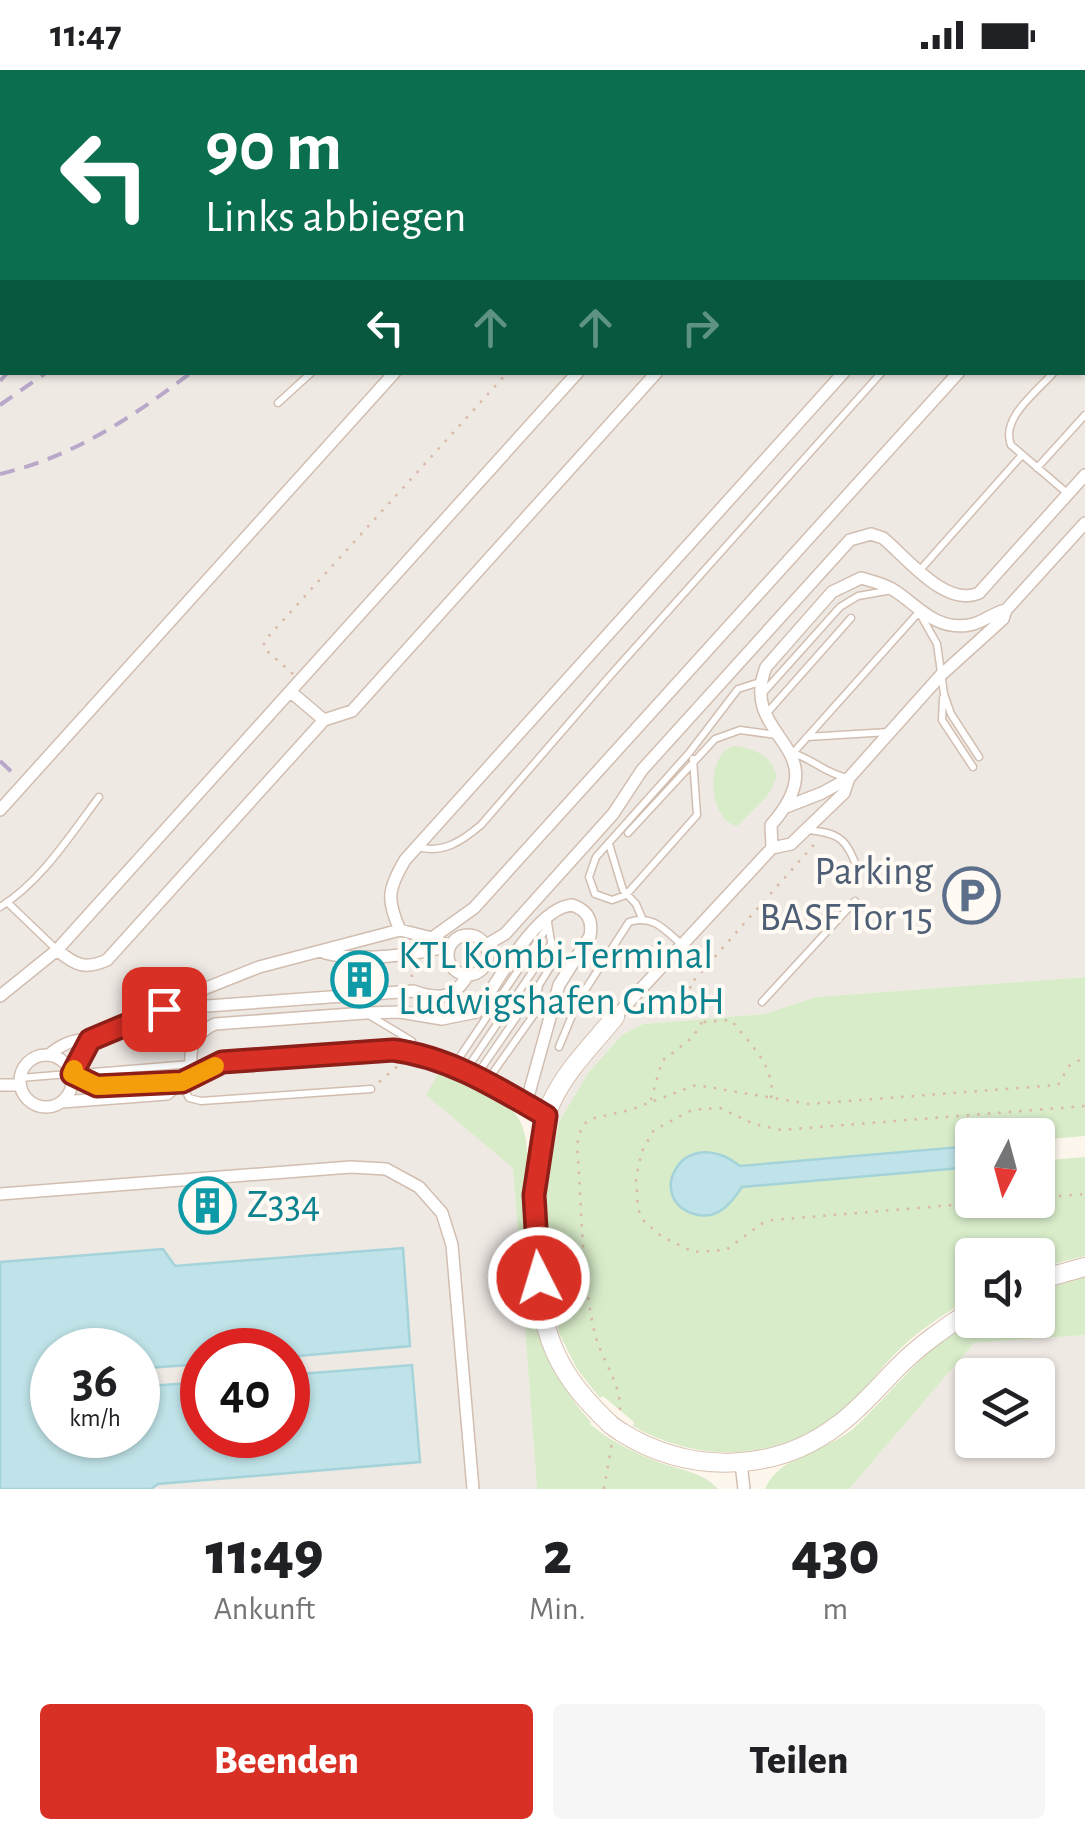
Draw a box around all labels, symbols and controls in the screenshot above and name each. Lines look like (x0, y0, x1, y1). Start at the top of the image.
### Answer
text: 11:47 (50, 16, 122, 54)
icon: left (40, 110, 170, 240)
text: 90 m (205, 113, 342, 183)
text: Links abbiegen (205, 195, 467, 240)
icon: left (358, 300, 413, 355)
icon: ahead (463, 300, 518, 355)
icon: ahead (568, 300, 623, 355)
icon: right (673, 300, 728, 355)
place label: Parking BASF Tor 15 (759, 852, 934, 938)
parking icon: Parking BASF Tor 15 (942, 865, 1002, 925)
place label: KTL Kombi-Terminal Ludwigshafen GmbH (398, 936, 725, 1022)
building icon: KTL Kombi-Terminal Ludwigshafen GmbH (329, 949, 389, 1009)
pin (122, 967, 207, 1052)
icon: arrive (137, 982, 192, 1037)
north arrow (955, 1118, 1055, 1218)
map controls (955, 1118, 1055, 1458)
building icon: Z334 (178, 1175, 238, 1235)
place label: Z334 (247, 1185, 320, 1225)
position arrow (487, 1226, 591, 1330)
button: sound (955, 1238, 1055, 1338)
speed limit sign: 40 (180, 1328, 310, 1458)
text: 36 (72, 1356, 118, 1406)
button: layers (955, 1358, 1055, 1458)
text: km/h (69, 1406, 121, 1431)
text: 11:49 (205, 1525, 323, 1585)
text: 2 (543, 1525, 572, 1585)
text: 430 (791, 1525, 880, 1585)
text: Ankunft (214, 1593, 315, 1625)
text: Min. (529, 1593, 586, 1625)
text: m (823, 1593, 848, 1625)
button: Beenden (40, 1704, 533, 1819)
button: Teilen (553, 1704, 1045, 1819)

